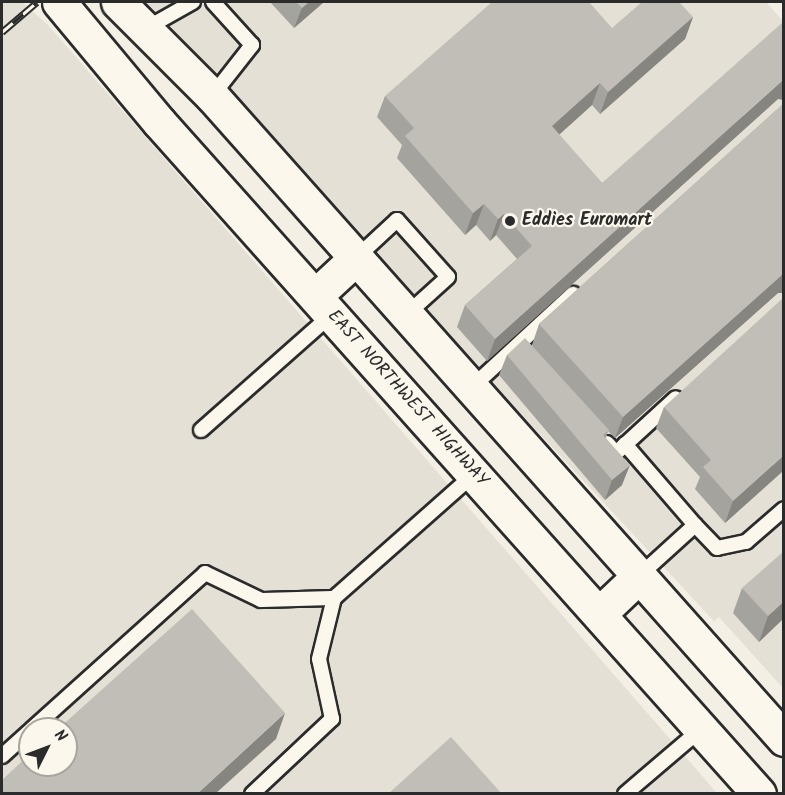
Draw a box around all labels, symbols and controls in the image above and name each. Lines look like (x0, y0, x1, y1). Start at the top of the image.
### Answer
place label: Eddies Euromart (522, 210, 652, 232)
marker: Eddies Euromart (503, 214, 517, 228)
street label: EAST NORTHWEST HIGHWAY (322, 306, 492, 492)
north arrow (18, 717, 78, 777)
text: N (48, 724, 73, 748)

